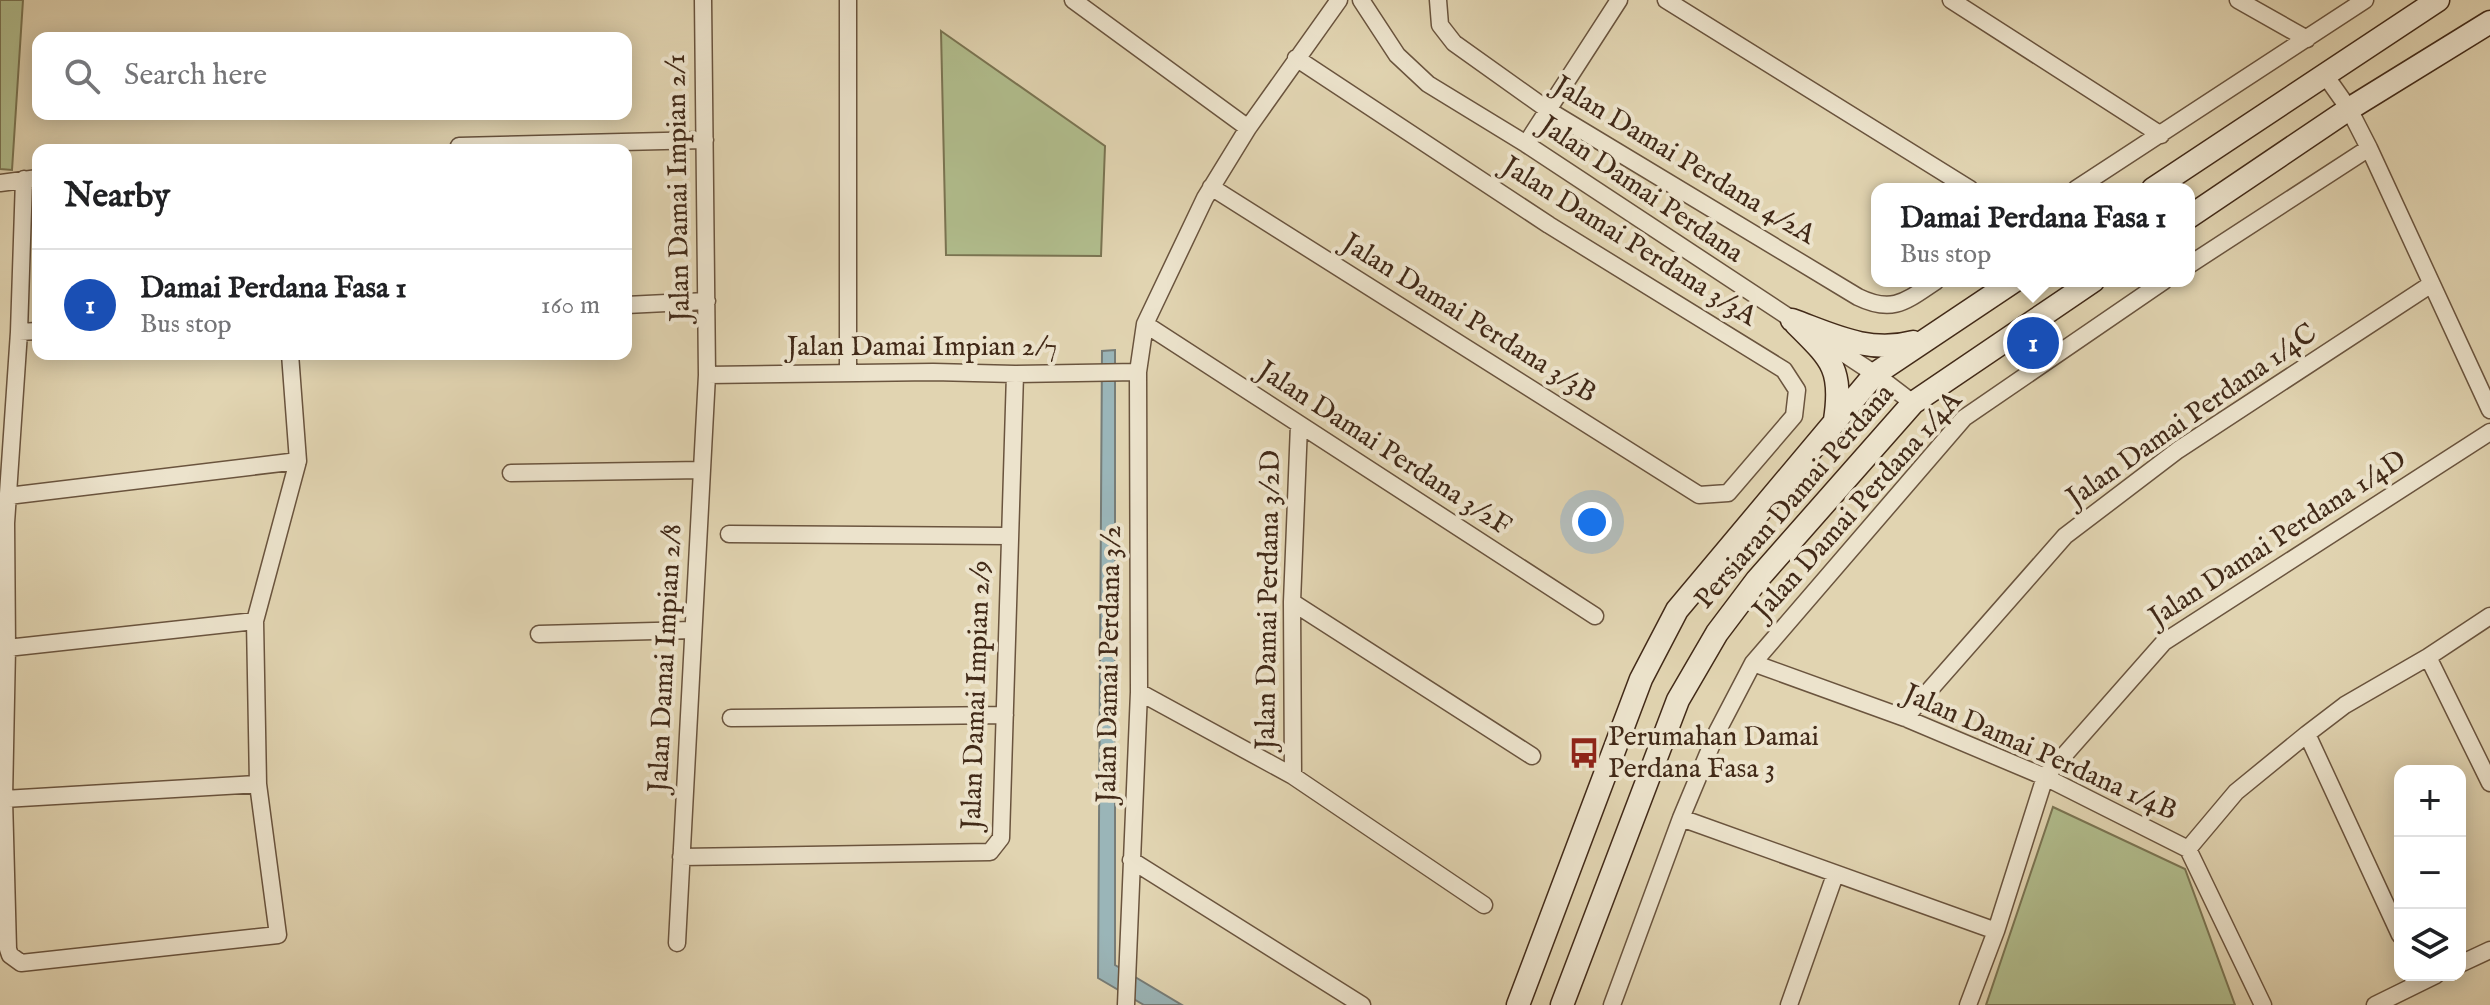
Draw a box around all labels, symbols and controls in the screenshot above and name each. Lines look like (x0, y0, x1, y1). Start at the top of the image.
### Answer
search box (32, 32, 632, 120)
icon: search (60, 54, 104, 98)
street label: Jalan Damai Impian 2/1 (659, 54, 699, 325)
text: Search here (124, 57, 267, 95)
street label: Jalan Damai Perdana 4/2A (1547, 69, 1821, 253)
street label: Jalan Damai Perdana (1533, 109, 1749, 271)
street label: Jalan Damai Perdana 3/3A (1493, 148, 1764, 335)
text: Nearby (64, 175, 170, 218)
popup (1871, 183, 2195, 287)
text: Damai Perdana Fasa 1 (1900, 200, 2166, 238)
street label: Jalan Damai Perdana 3/3B (1333, 225, 1603, 412)
text: Bus stop (1900, 238, 1991, 271)
text: Damai Perdana Fasa 1 (140, 270, 407, 308)
text: 1 (85, 289, 95, 322)
text: 160 m (541, 289, 600, 322)
text: Bus stop (140, 308, 232, 341)
pin: 1 (2007, 313, 2059, 373)
street label: Jalan Damai Perdana 1/4C (2058, 316, 2324, 517)
street label: Jalan Damai Impian 2/7 (784, 330, 1057, 365)
street label: Jalan Damai Perdana 3/2F (1248, 352, 1518, 544)
street label: Persiaran Damai Perdana (1688, 377, 1903, 617)
street label: Jalan Damai Perdana 1/4A (1744, 383, 1971, 630)
street label: Jalan Damai Perdana 1/4D (2140, 443, 2413, 637)
street label: Jalan Damai Perdana 3/2D (1249, 450, 1289, 753)
your location (1572, 502, 1612, 542)
street label: Jalan Damai Impian 2/8 (641, 523, 691, 796)
street label: Jalan Damai Perdana 3/2 (1090, 525, 1130, 806)
street label: Jalan Damai Impian 2/9 (955, 560, 999, 833)
street label: Jalan Damai Perdana 1/4B (1895, 676, 2182, 829)
place label: Perumahan Damai Perdana Fasa 3 (1608, 720, 1819, 787)
bus stop icon: Perumahan Damai Perdana Fasa 3 (1567, 736, 1601, 770)
map controls (2394, 765, 2466, 981)
button: + (2394, 765, 2466, 837)
button: − (2394, 837, 2466, 909)
button: layers (2394, 909, 2466, 981)

